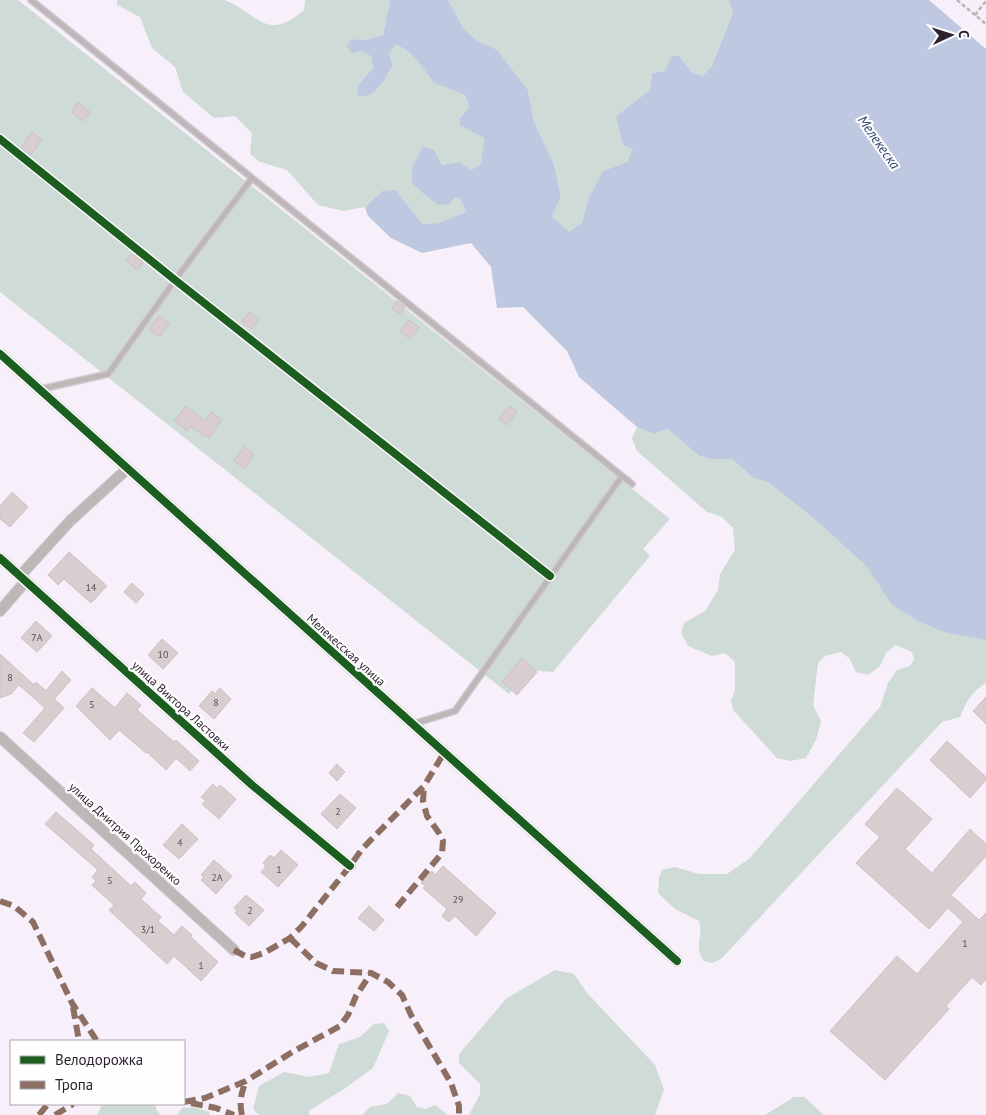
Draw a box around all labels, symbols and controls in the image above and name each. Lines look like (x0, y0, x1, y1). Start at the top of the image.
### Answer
north arrow (926, 10, 976, 60)
text: С (955, 30, 973, 39)
water label: Мелекеска (854, 112, 904, 173)
house number: 14 (86, 581, 97, 594)
street label: Мелекесская улица (304, 610, 389, 689)
house number: 7А (31, 631, 43, 644)
house number: 10 (158, 648, 169, 661)
street label: улица Виктора Ластовки (129, 657, 234, 754)
house number: 8 (7, 671, 13, 684)
house number: 8 (213, 696, 219, 709)
house number: 5 (89, 698, 95, 711)
street label: улица Дмитрия Прохоренко (66, 779, 185, 888)
house number: 2 (335, 805, 341, 818)
house number: 4 (177, 836, 183, 849)
house number: 1 (276, 863, 282, 876)
house number: 2А (211, 871, 223, 884)
house number: 5 (107, 874, 113, 887)
house number: 29 (453, 893, 463, 906)
house number: 2 (247, 904, 253, 917)
house number: 3/1 (141, 923, 155, 936)
house number: 1 (962, 937, 968, 950)
house number: 1 (198, 959, 204, 972)
legend (10, 1040, 185, 1105)
text: Велодорожка (55, 1050, 143, 1069)
text: Тропа (55, 1075, 93, 1094)

